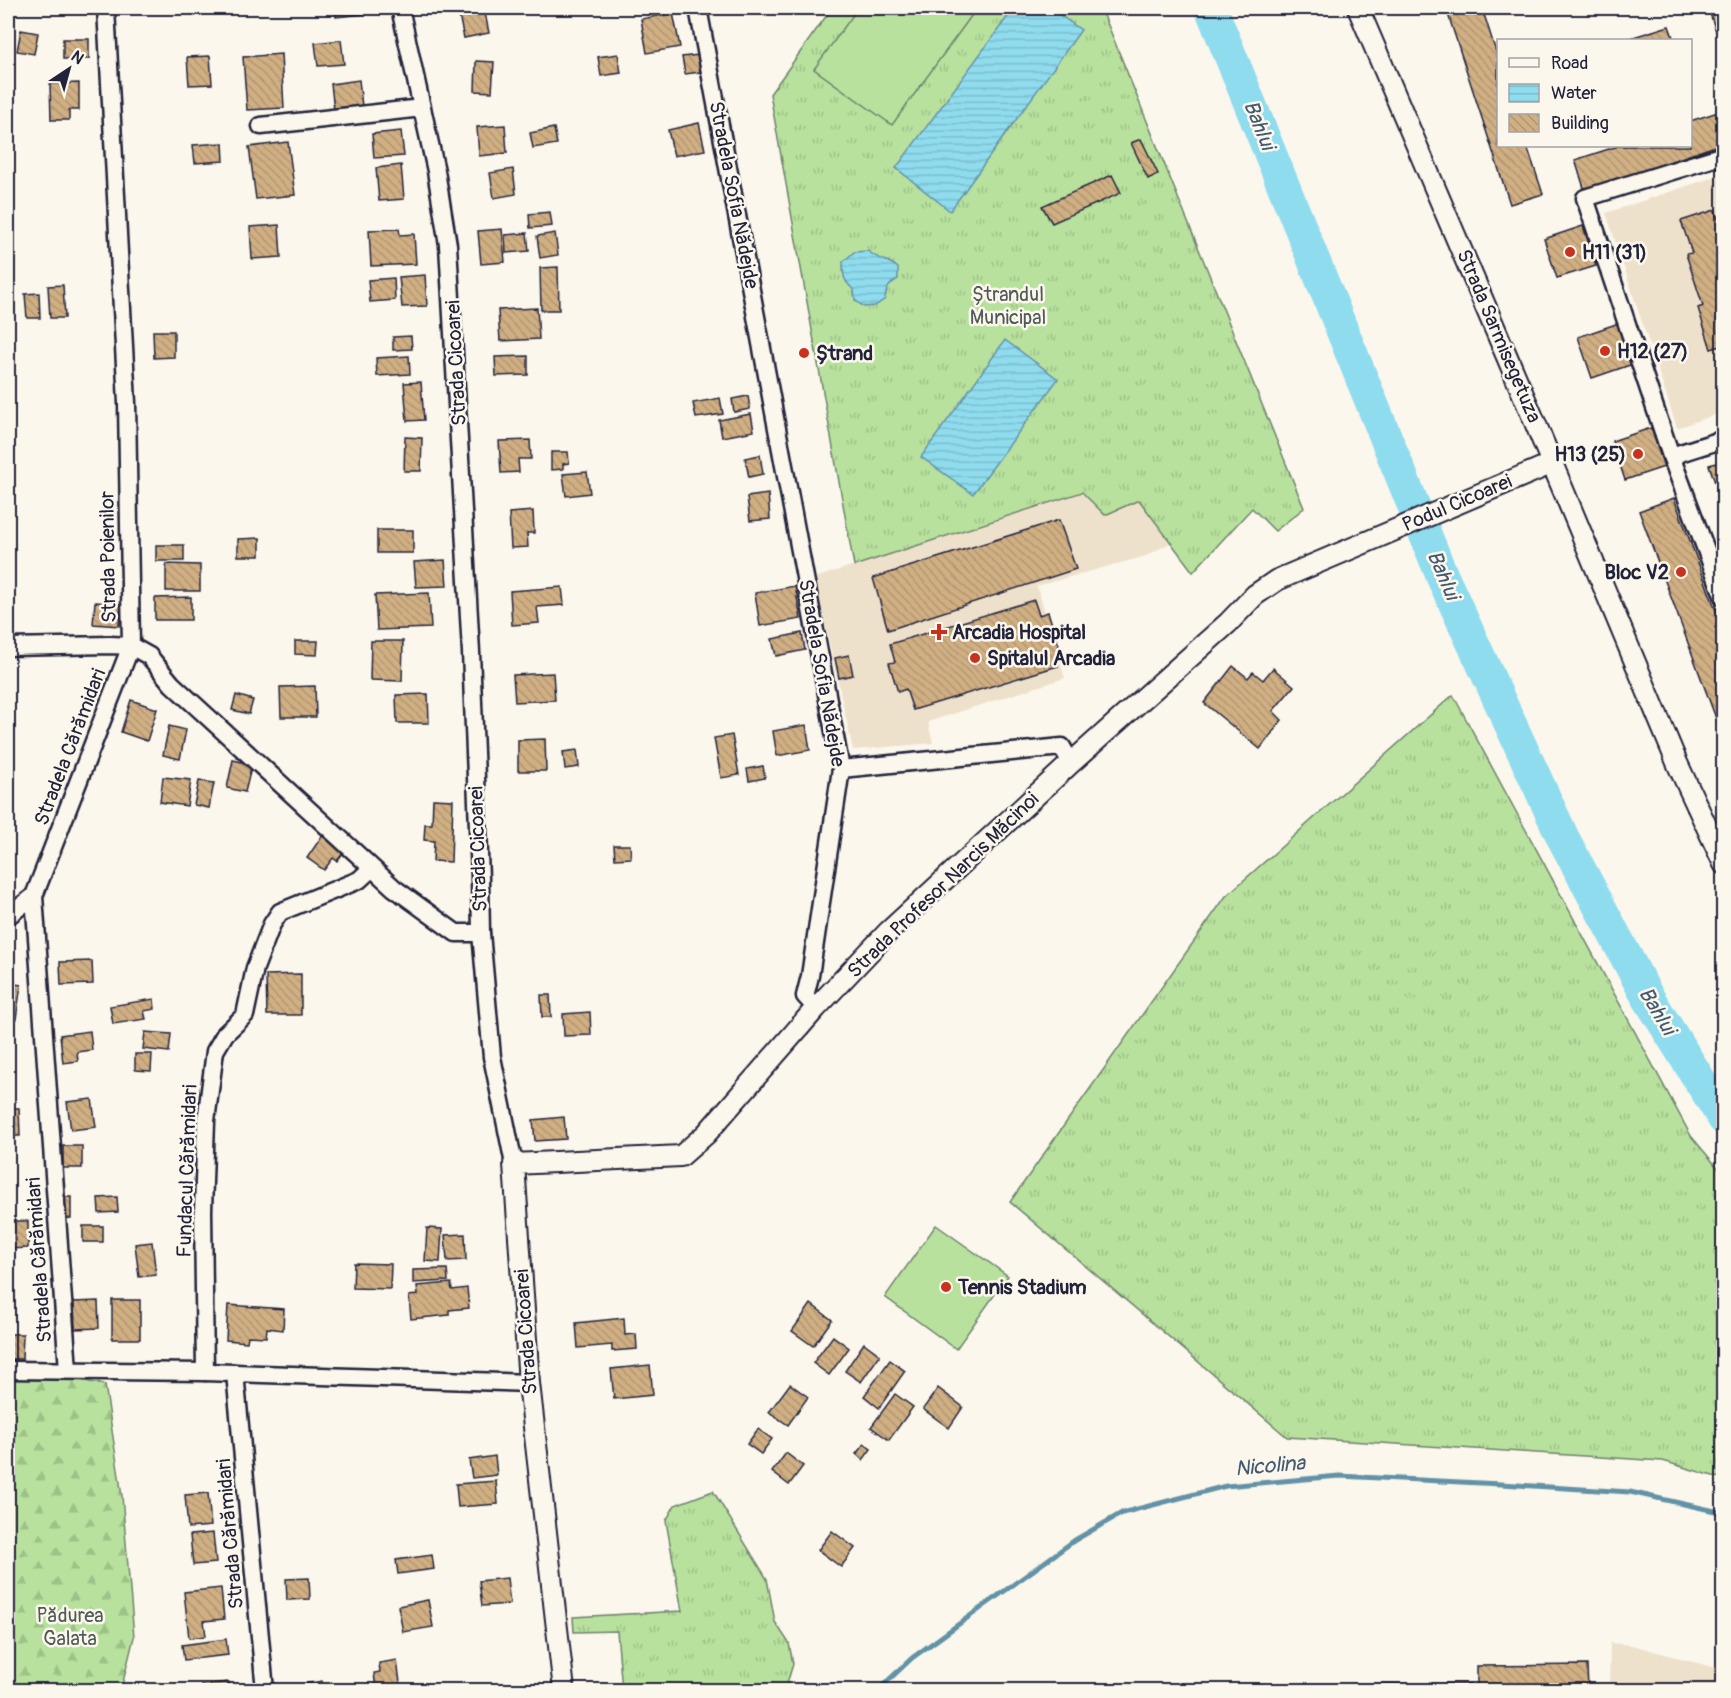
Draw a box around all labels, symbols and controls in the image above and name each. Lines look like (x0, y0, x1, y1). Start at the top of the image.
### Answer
north arrow (39, 39, 99, 99)
legend (1497, 39, 1692, 147)
text: N (67, 46, 88, 69)
text: Road (1551, 52, 1588, 75)
text: Water (1551, 82, 1597, 105)
water label: Bahlui (1237, 96, 1282, 157)
street label: Stradela Sofia Nădejde (704, 99, 764, 291)
text: Building (1551, 112, 1609, 135)
place label: H11 (31) (1582, 240, 1647, 265)
marker: H11 (31) (1563, 245, 1577, 259)
street label: Strada Sarmisegetuza (1451, 246, 1547, 426)
park label: Ștrandul Municipal (970, 282, 1046, 330)
street label: Strada Cicoarei (440, 299, 472, 427)
place label: H12 (27) (1617, 339, 1688, 364)
place label: Ștrand (816, 341, 873, 366)
marker: H12 (27) (1598, 344, 1612, 358)
marker: Ștrand (797, 346, 811, 360)
place label: H13 (25) (1555, 442, 1626, 467)
marker: H13 (25) (1631, 447, 1645, 461)
street label: Podul Cicoarei (1398, 469, 1516, 537)
street label: Strada Poienilor (94, 491, 122, 623)
water label: Bahlui (1421, 546, 1467, 607)
place label: Bloc V2 (1605, 560, 1669, 585)
marker: Bloc V2 (1674, 565, 1688, 579)
street label: Stradela Sofia Nădejde (793, 577, 851, 769)
place label: Arcadia Hospital (952, 620, 1086, 645)
marker: Arcadia Hospital (930, 623, 948, 641)
place label: Spitalul Arcadia (987, 646, 1115, 671)
marker: Spitalul Arcadia (968, 651, 982, 665)
street label: Stradela Cărămidari (29, 665, 111, 829)
street label: Strada Cicoarei (463, 786, 493, 912)
street label: Strada Profesor Narcis Măcinoi (842, 787, 1044, 983)
water label: Bahlui (1632, 982, 1683, 1043)
street label: Fundacul Cărămidari (171, 1084, 203, 1258)
street label: Stradela Cărămidari (21, 1176, 57, 1344)
street label: Strada Cicoarei (509, 1268, 543, 1396)
place label: Tennis Stadium (957, 1275, 1087, 1300)
marker: Tennis Stadium (939, 1280, 953, 1294)
water label: Nicolina (1234, 1449, 1307, 1483)
street label: Strada Cărămidari (211, 1458, 249, 1610)
park label: Pădurea Galata (36, 1603, 104, 1651)

